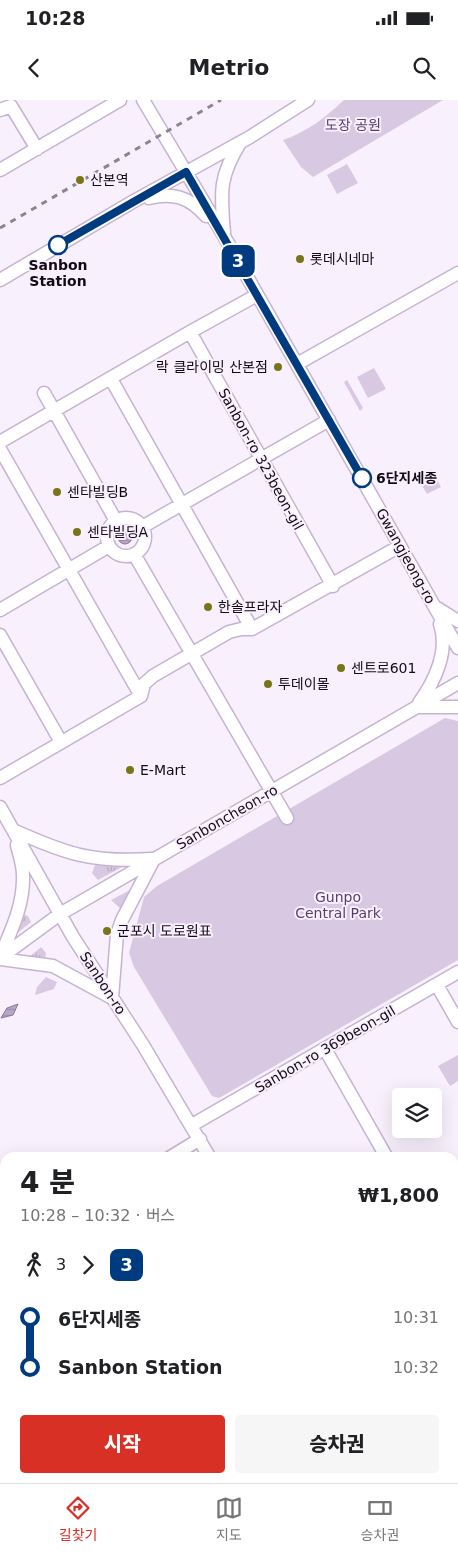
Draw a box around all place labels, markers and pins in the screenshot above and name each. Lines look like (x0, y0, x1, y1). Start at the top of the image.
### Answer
place label: 산본역 (90, 172, 129, 188)
marker: 산본역 (74, 174, 86, 186)
marker: Sanbon Station (48, 235, 68, 255)
place label: 롯데시네마 (310, 251, 375, 267)
marker: 롯데시네마 (294, 253, 306, 265)
place label: Sanbon Station (28, 257, 88, 289)
place label: 락 클라이밍 산본점 (156, 359, 268, 375)
marker: 락 클라이밍 산본점 (272, 361, 284, 373)
marker: 6단지세종 (352, 468, 372, 488)
place label: 6단지세종 (376, 470, 437, 486)
place label: 센타빌딩B (67, 484, 128, 500)
marker: 센타빌딩B (51, 486, 63, 498)
place label: 센타빌딩A (87, 524, 149, 540)
marker: 센타빌딩A (71, 526, 83, 538)
place label: 한솔프라자 (218, 599, 283, 615)
marker: 한솔프라자 (202, 601, 214, 613)
place label: 센트로601 (351, 660, 416, 676)
marker: 센트로601 (335, 662, 347, 674)
place label: 투데이몰 (278, 676, 330, 692)
marker: 투데이몰 (262, 678, 274, 690)
place label: E-Mart (140, 762, 186, 778)
marker: E-Mart (124, 764, 136, 776)
place label: 군포시 도로원표 (117, 923, 212, 939)
marker: 군포시 도로원표 (101, 925, 113, 937)

